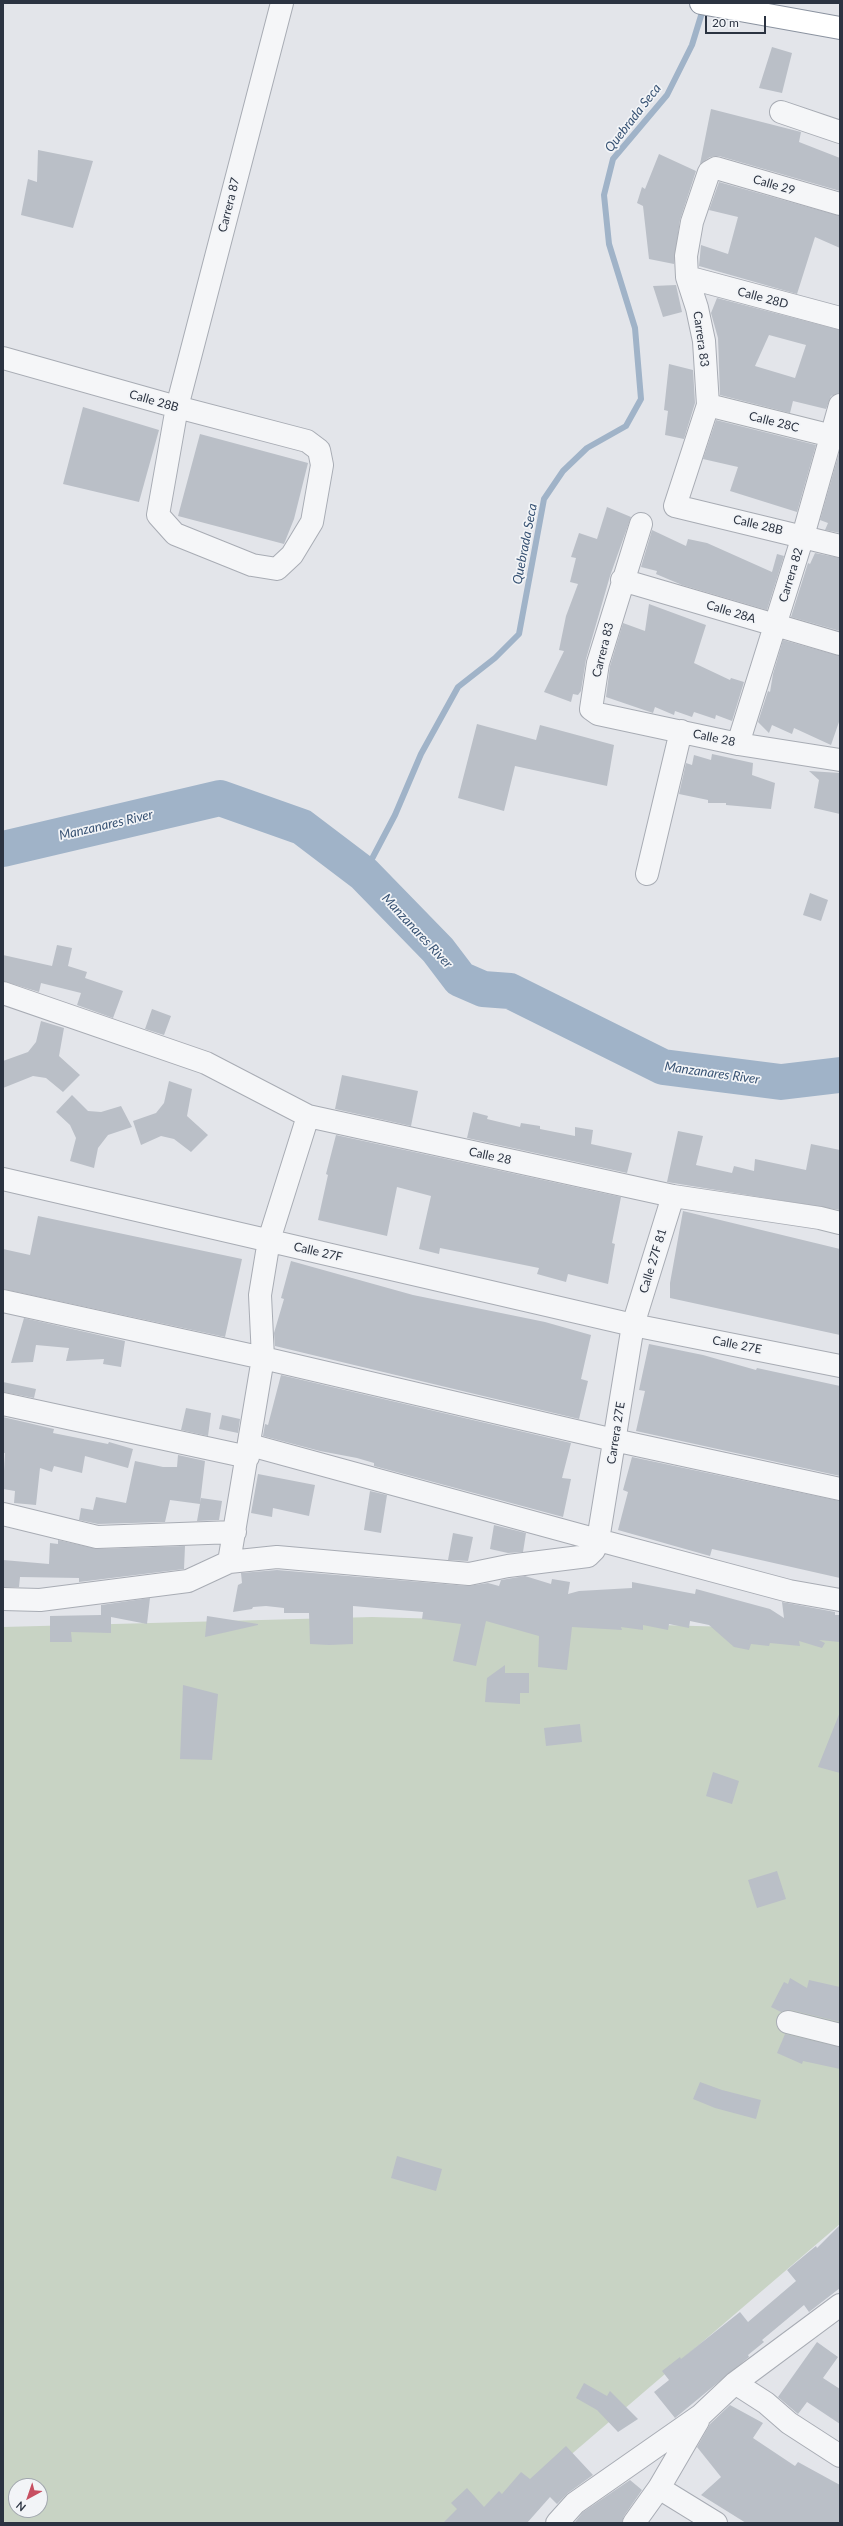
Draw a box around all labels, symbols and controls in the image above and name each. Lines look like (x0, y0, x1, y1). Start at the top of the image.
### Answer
scale bar (707, 8, 768, 34)
text: 20 m (712, 15, 739, 30)
water label: Quebrada Seca (602, 81, 664, 155)
street label: Calle 29 (751, 172, 797, 198)
street label: Carrera 87 (215, 176, 243, 234)
street label: Calle 28D (736, 284, 790, 312)
street label: Carrera 83 (690, 310, 712, 368)
street label: Calle 28B (128, 387, 180, 415)
street label: Calle 28C (748, 409, 800, 435)
water label: Quebrada Seca (510, 502, 540, 586)
street label: Calle 28B (732, 512, 784, 538)
street label: Carrera 82 (776, 546, 806, 604)
street label: Calle 28A (704, 598, 758, 626)
street label: Carrera 83 (589, 621, 617, 679)
street label: Calle 28 (691, 726, 737, 750)
water label: Manzanares River (57, 807, 155, 843)
water label: Manzanares River (379, 891, 455, 971)
water label: Manzanares River (663, 1059, 761, 1087)
street label: Calle 28 (467, 1144, 513, 1168)
street label: Calle 27F 81 (636, 1227, 670, 1295)
street label: Calle 27F (292, 1239, 344, 1265)
street label: Calle 27E (711, 1333, 763, 1357)
street label: Carrera 27E (604, 1401, 628, 1465)
north arrow (8, 2478, 48, 2518)
text: N (13, 2499, 28, 2515)

